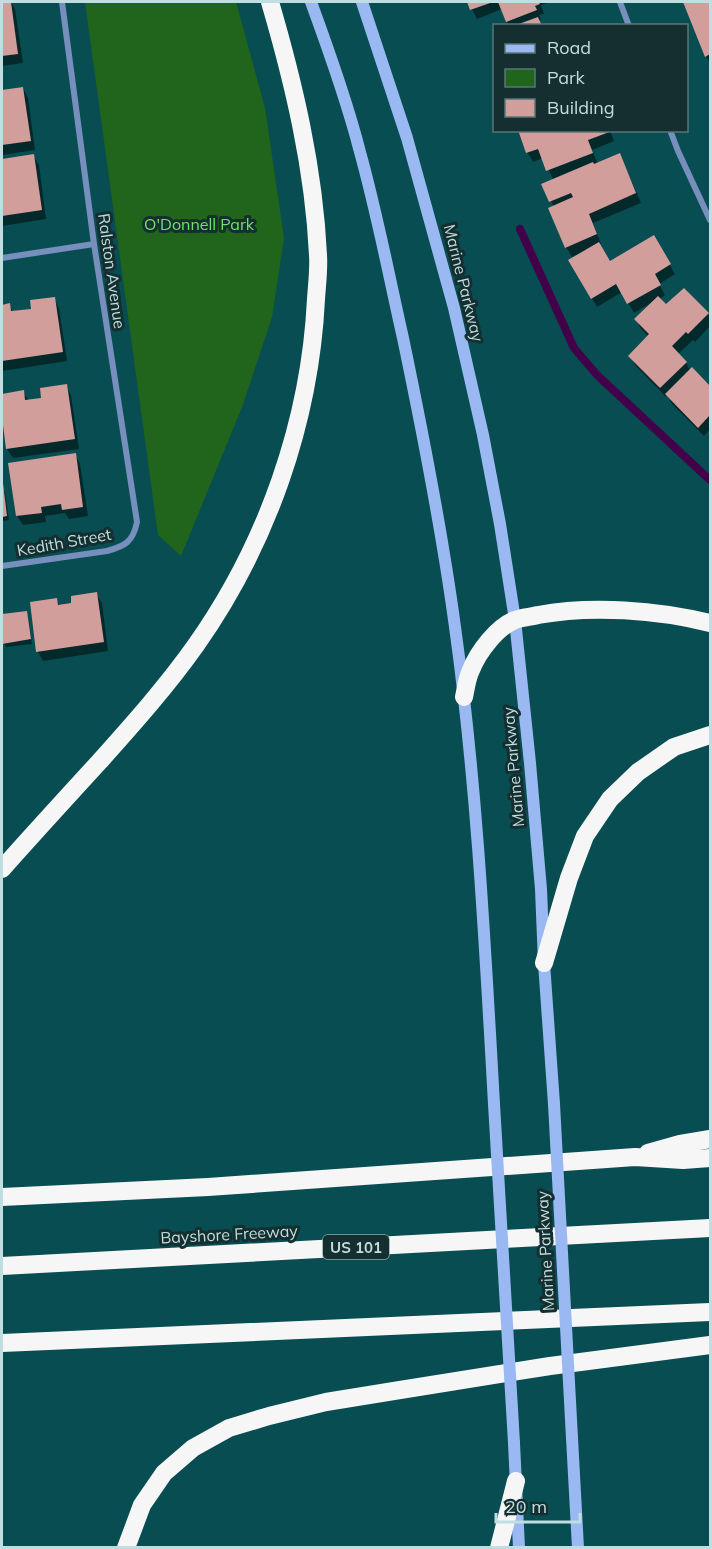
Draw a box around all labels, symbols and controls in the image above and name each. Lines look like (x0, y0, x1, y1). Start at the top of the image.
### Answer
legend (493, 24, 688, 132)
text: Road (547, 36, 591, 59)
text: Park (547, 66, 586, 89)
text: Building (547, 96, 615, 119)
street label: Ralston Avenue (94, 212, 130, 330)
park label: O'Donnell Park (144, 214, 255, 234)
street label: Marine Parkway (440, 222, 488, 344)
street label: Kedith Street (15, 524, 113, 560)
street label: Marine Parkway (498, 706, 528, 828)
street label: Marine Parkway (532, 1190, 558, 1312)
street label: Bayshore Freeway (160, 1220, 299, 1248)
road number: US 101 (323, 1235, 389, 1259)
scale bar (496, 1486, 580, 1524)
text: 20 m (505, 1495, 547, 1518)

